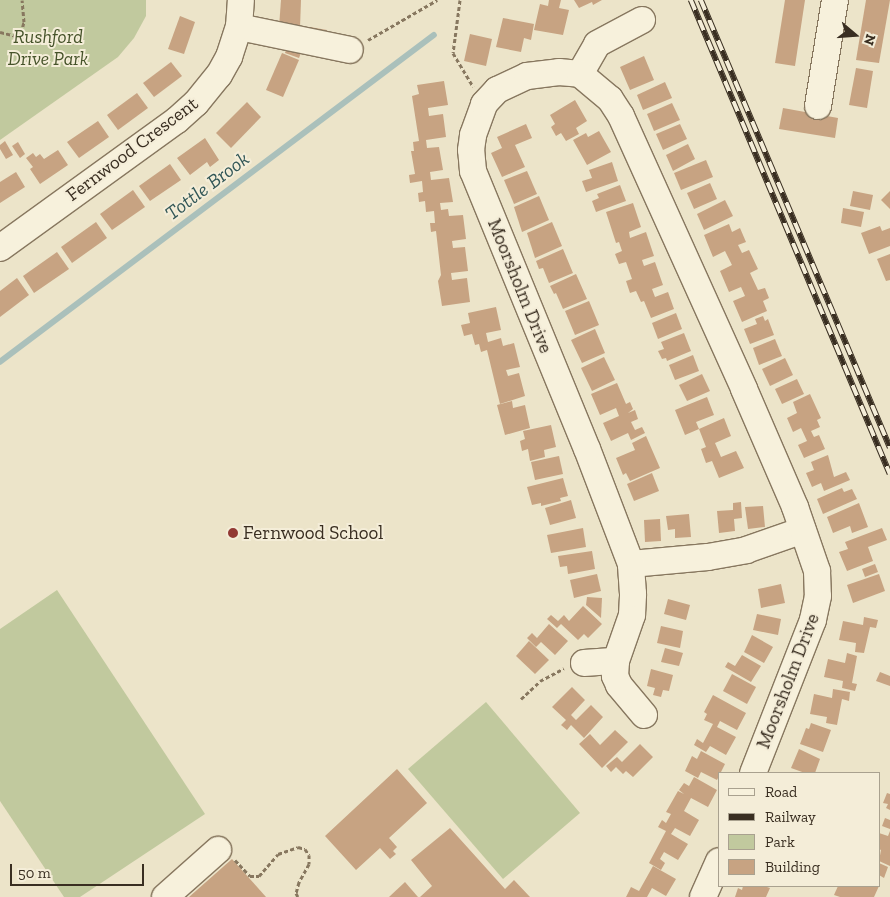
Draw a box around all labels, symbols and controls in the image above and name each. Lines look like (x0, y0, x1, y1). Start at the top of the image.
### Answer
north arrow (830, 10, 880, 60)
park label: Rushford Drive Park (8, 26, 88, 70)
text: N (860, 32, 879, 47)
street label: Fernwood Crescent (61, 92, 203, 206)
water label: Tottle Brook (160, 147, 254, 225)
street label: Moorsholm Drive (483, 215, 557, 357)
place label: Fernwood School (243, 522, 383, 544)
marker: Fernwood School (227, 527, 239, 539)
street label: Moorsholm Drive (752, 610, 824, 752)
legend (718, 772, 880, 887)
text: Road (765, 783, 797, 801)
text: Railway (765, 808, 816, 826)
text: Park (765, 833, 795, 851)
scale bar (12, 854, 146, 886)
text: Building (765, 858, 820, 876)
text: 50 m (18, 864, 51, 882)

